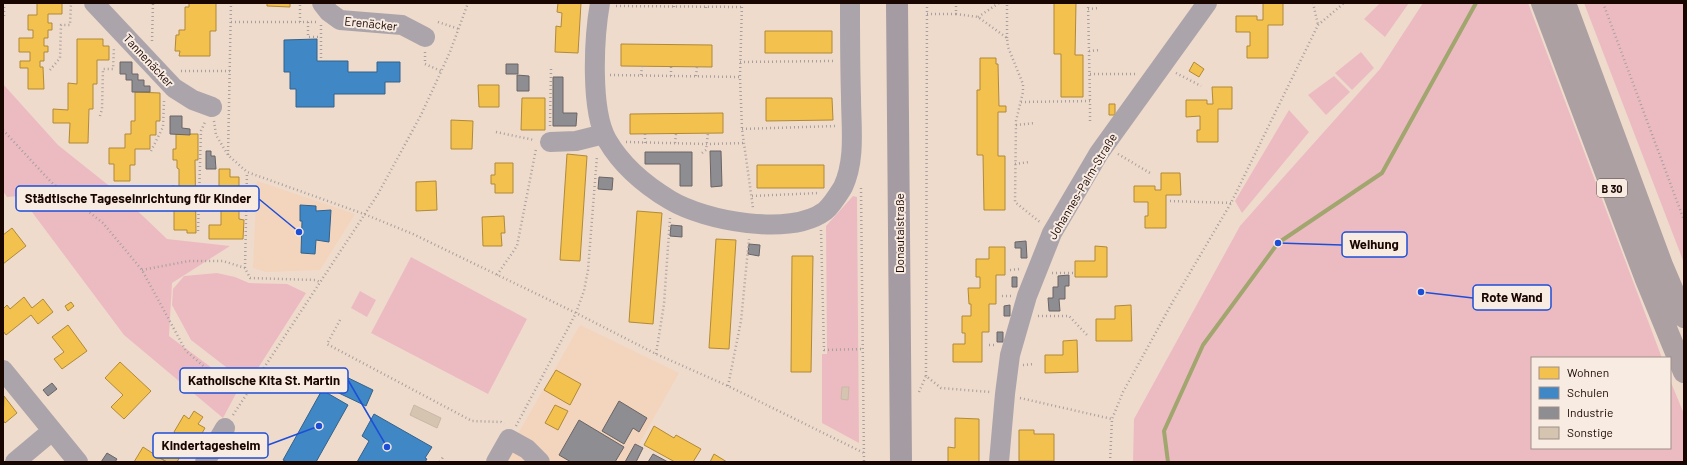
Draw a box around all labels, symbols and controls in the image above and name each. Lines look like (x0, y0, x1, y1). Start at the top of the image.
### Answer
street label: Erenäcker (344, 13, 399, 33)
street label: Tannenäcker (121, 31, 178, 90)
street label: Johannes-Palm-Straße (1045, 130, 1119, 242)
road number: B 30 (1597, 179, 1627, 197)
callout: Städtische Tageseinrichtung für Kinder (16, 186, 259, 211)
text: Städtische Tageseinrichtung für Kinder (25, 190, 251, 206)
street label: Donautalstraße (892, 193, 906, 273)
callout: Weihung (1342, 232, 1407, 257)
text: Weihung (1349, 236, 1399, 252)
callout: Rote Wand (1473, 285, 1551, 310)
text: Rote Wand (1481, 289, 1543, 305)
legend (1531, 357, 1671, 449)
text: Wohnen (1567, 365, 1609, 379)
callout: Katholische Kita St. Martin (180, 368, 348, 393)
text: Katholische Kita St. Martin (188, 372, 340, 388)
text: Schulen (1567, 385, 1609, 399)
text: Industrie (1567, 405, 1613, 419)
text: Sonstige (1567, 425, 1613, 439)
callout: Kindertagesheim (153, 433, 268, 458)
text: Kindertagesheim (162, 437, 261, 453)

